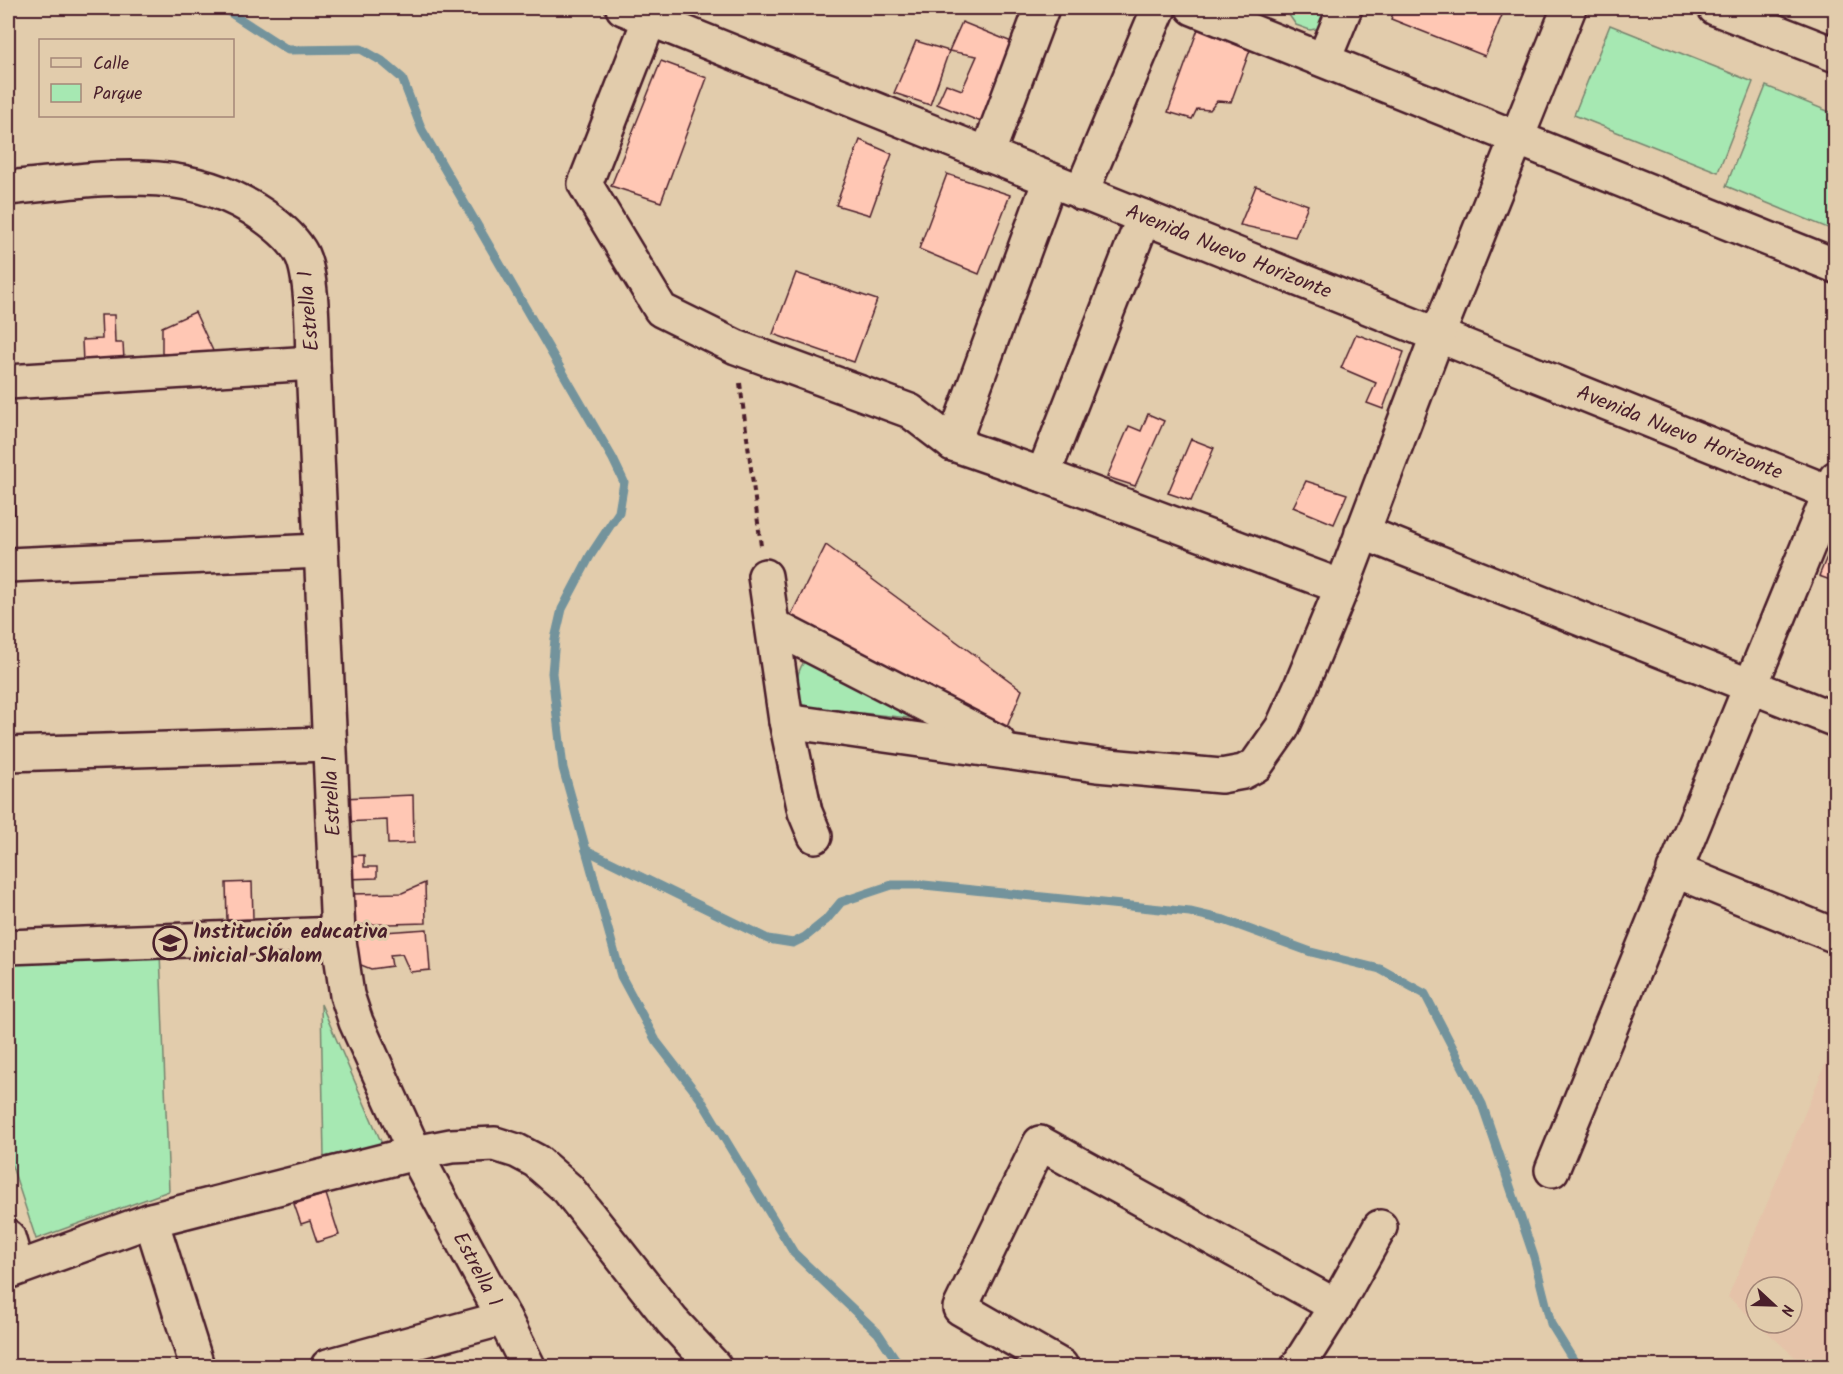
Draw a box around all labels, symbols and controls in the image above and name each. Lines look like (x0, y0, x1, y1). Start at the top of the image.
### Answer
legend (39, 39, 234, 117)
text: Calle (93, 50, 129, 79)
text: Parque (93, 80, 142, 109)
street label: Avenida Nuevo Horizonte (1120, 196, 1337, 309)
street label: Estrella 1 (290, 269, 329, 353)
street label: Avenida Nuevo Horizonte (1571, 377, 1788, 490)
street label: Estrella 1 (314, 755, 351, 837)
place label: Institución educativa inicial Shalom (193, 916, 388, 973)
school or university icon: Institución educativa inicial Shalom (152, 925, 188, 961)
street label: Estrella 1 (443, 1226, 510, 1313)
north arrow (1744, 1275, 1804, 1335)
text: N (1773, 1301, 1800, 1319)

